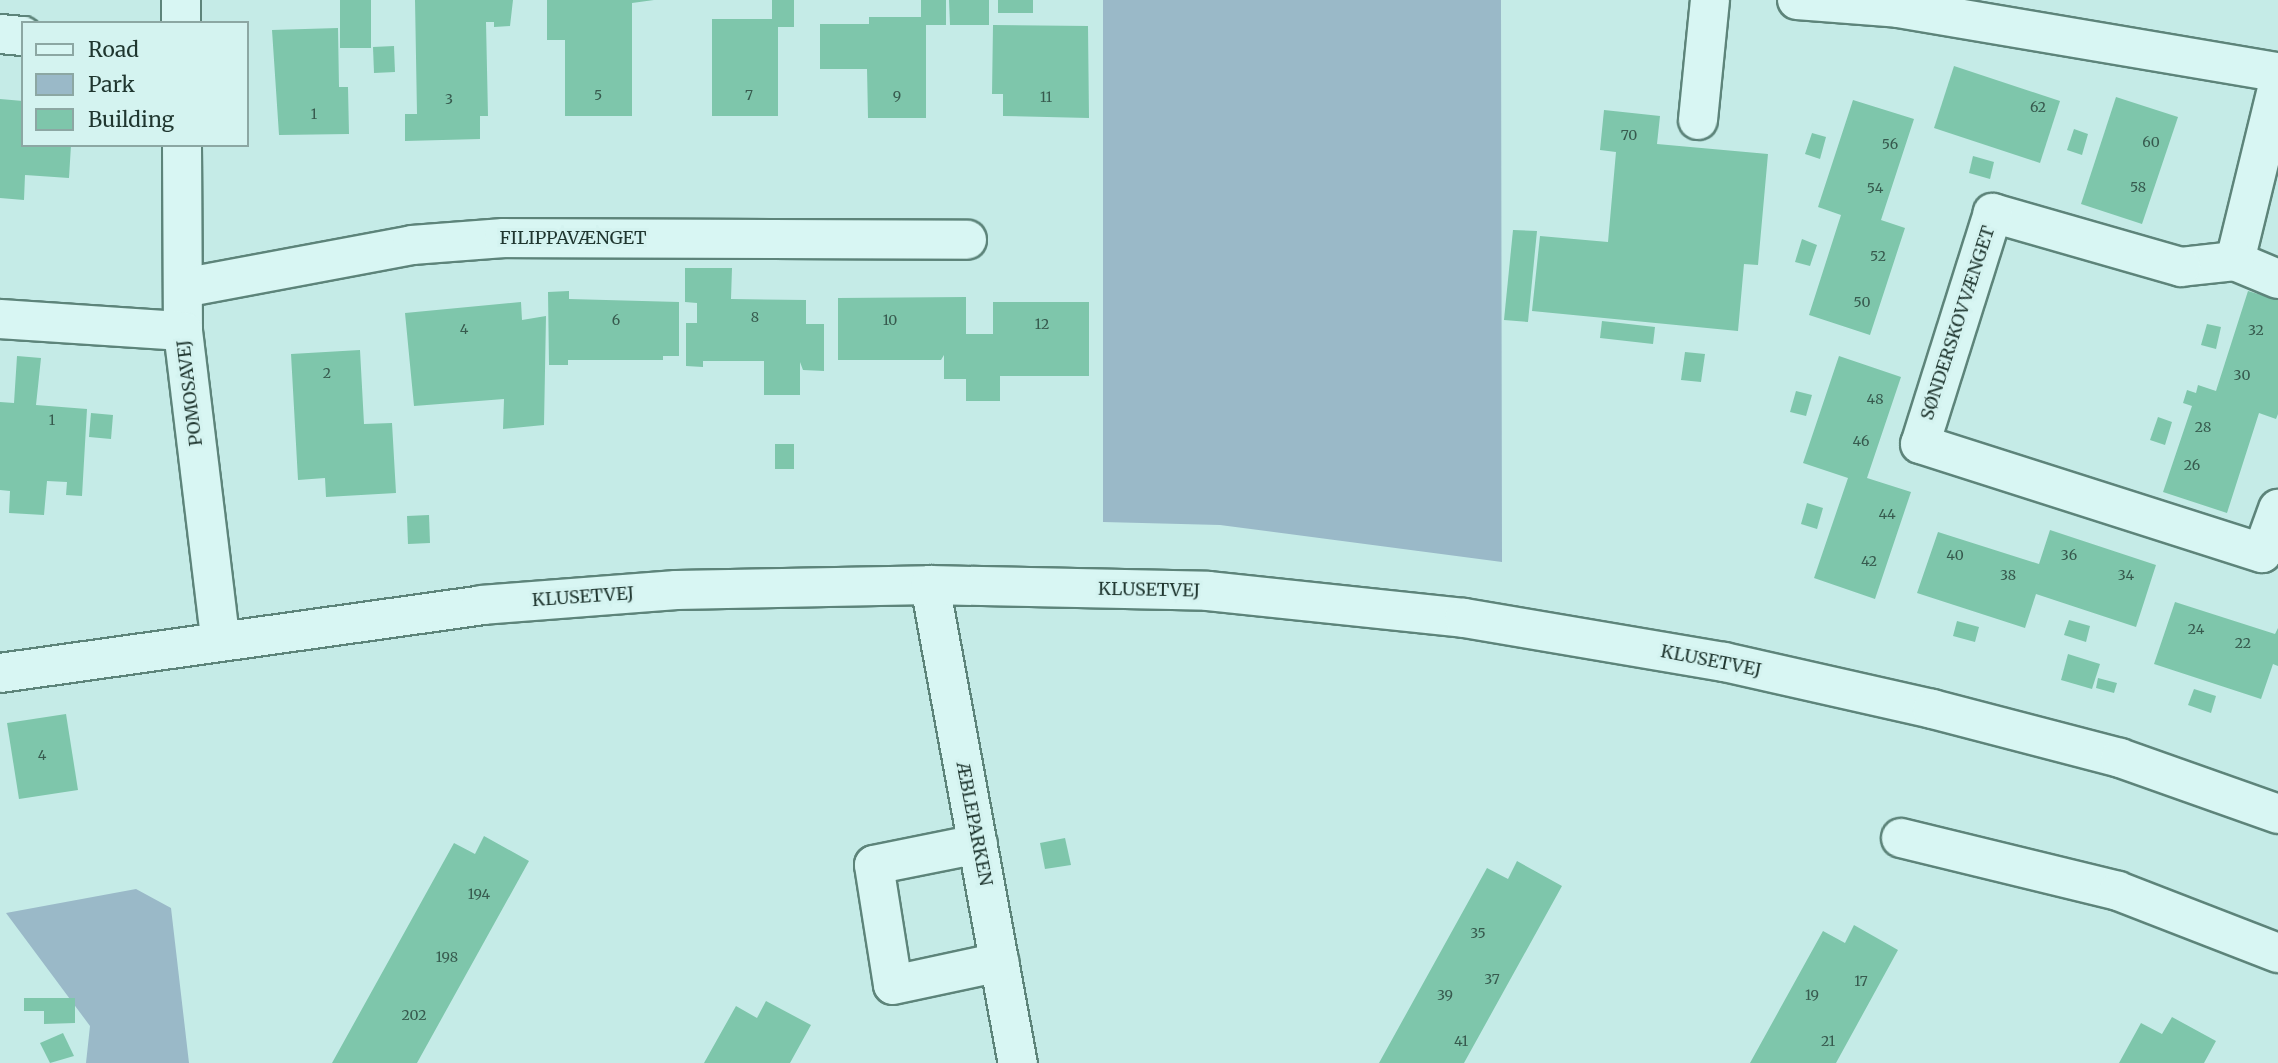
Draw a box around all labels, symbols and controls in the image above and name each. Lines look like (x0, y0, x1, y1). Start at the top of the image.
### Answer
legend (21, 21, 248, 147)
text: Road (88, 36, 139, 63)
text: Park (88, 71, 135, 98)
house number: 5 (594, 87, 602, 103)
house number: 7 (745, 87, 753, 103)
house number: 9 (893, 88, 901, 104)
house number: 11 (1040, 89, 1052, 105)
house number: 3 (445, 91, 453, 107)
house number: 62 (2030, 99, 2046, 115)
text: Building (88, 106, 174, 133)
house number: 1 (311, 106, 317, 122)
house number: 70 (1621, 127, 1637, 143)
house number: 60 (2142, 134, 2160, 150)
house number: 56 (1882, 136, 1898, 152)
house number: 58 (2130, 179, 2146, 195)
house number: 54 (1867, 180, 1883, 196)
street label: SØNDERSKOVVÆNGET (1916, 223, 2000, 423)
street label: FILIPPAVÆNGET (500, 227, 646, 249)
house number: 52 (1870, 248, 1886, 264)
house number: 50 (1854, 294, 1870, 310)
house number: 8 (751, 309, 759, 325)
house number: 6 (612, 312, 620, 328)
house number: 10 (883, 312, 897, 328)
house number: 12 (1035, 316, 1049, 332)
house number: 4 (460, 321, 468, 337)
house number: 32 (2248, 322, 2264, 338)
street label: POMOSAVEJ (173, 339, 207, 447)
house number: 2 (323, 365, 331, 381)
house number: 30 (2234, 367, 2250, 383)
house number: 48 (1867, 391, 1883, 407)
house number: 1 (49, 412, 55, 428)
house number: 28 (2195, 419, 2211, 435)
house number: 46 (1853, 433, 1869, 449)
house number: 26 (2184, 457, 2200, 473)
house number: 44 (1878, 506, 1896, 522)
house number: 40 (1946, 547, 1964, 563)
house number: 36 (2061, 547, 2077, 563)
house number: 42 (1861, 553, 1877, 569)
house number: 38 (2000, 567, 2016, 583)
house number: 34 (2118, 567, 2134, 583)
street label: KLUSETVEJ (1098, 578, 1200, 602)
street label: KLUSETVEJ (531, 583, 635, 611)
house number: 24 (2188, 621, 2204, 637)
house number: 22 (2235, 635, 2251, 651)
street label: KLUSETVEJ (1659, 641, 1763, 681)
house number: 4 (38, 747, 46, 763)
street label: ÆBLEPARKEN (951, 760, 997, 888)
house number: 194 (468, 886, 490, 902)
house number: 35 (1470, 925, 1486, 941)
house number: 198 (436, 949, 458, 965)
house number: 37 (1484, 971, 1500, 987)
house number: 17 (1854, 973, 1868, 989)
house number: 39 (1437, 987, 1453, 1003)
house number: 19 (1805, 987, 1819, 1003)
house number: 202 (402, 1007, 426, 1023)
house number: 41 (1454, 1033, 1468, 1049)
house number: 21 (1821, 1033, 1835, 1049)

